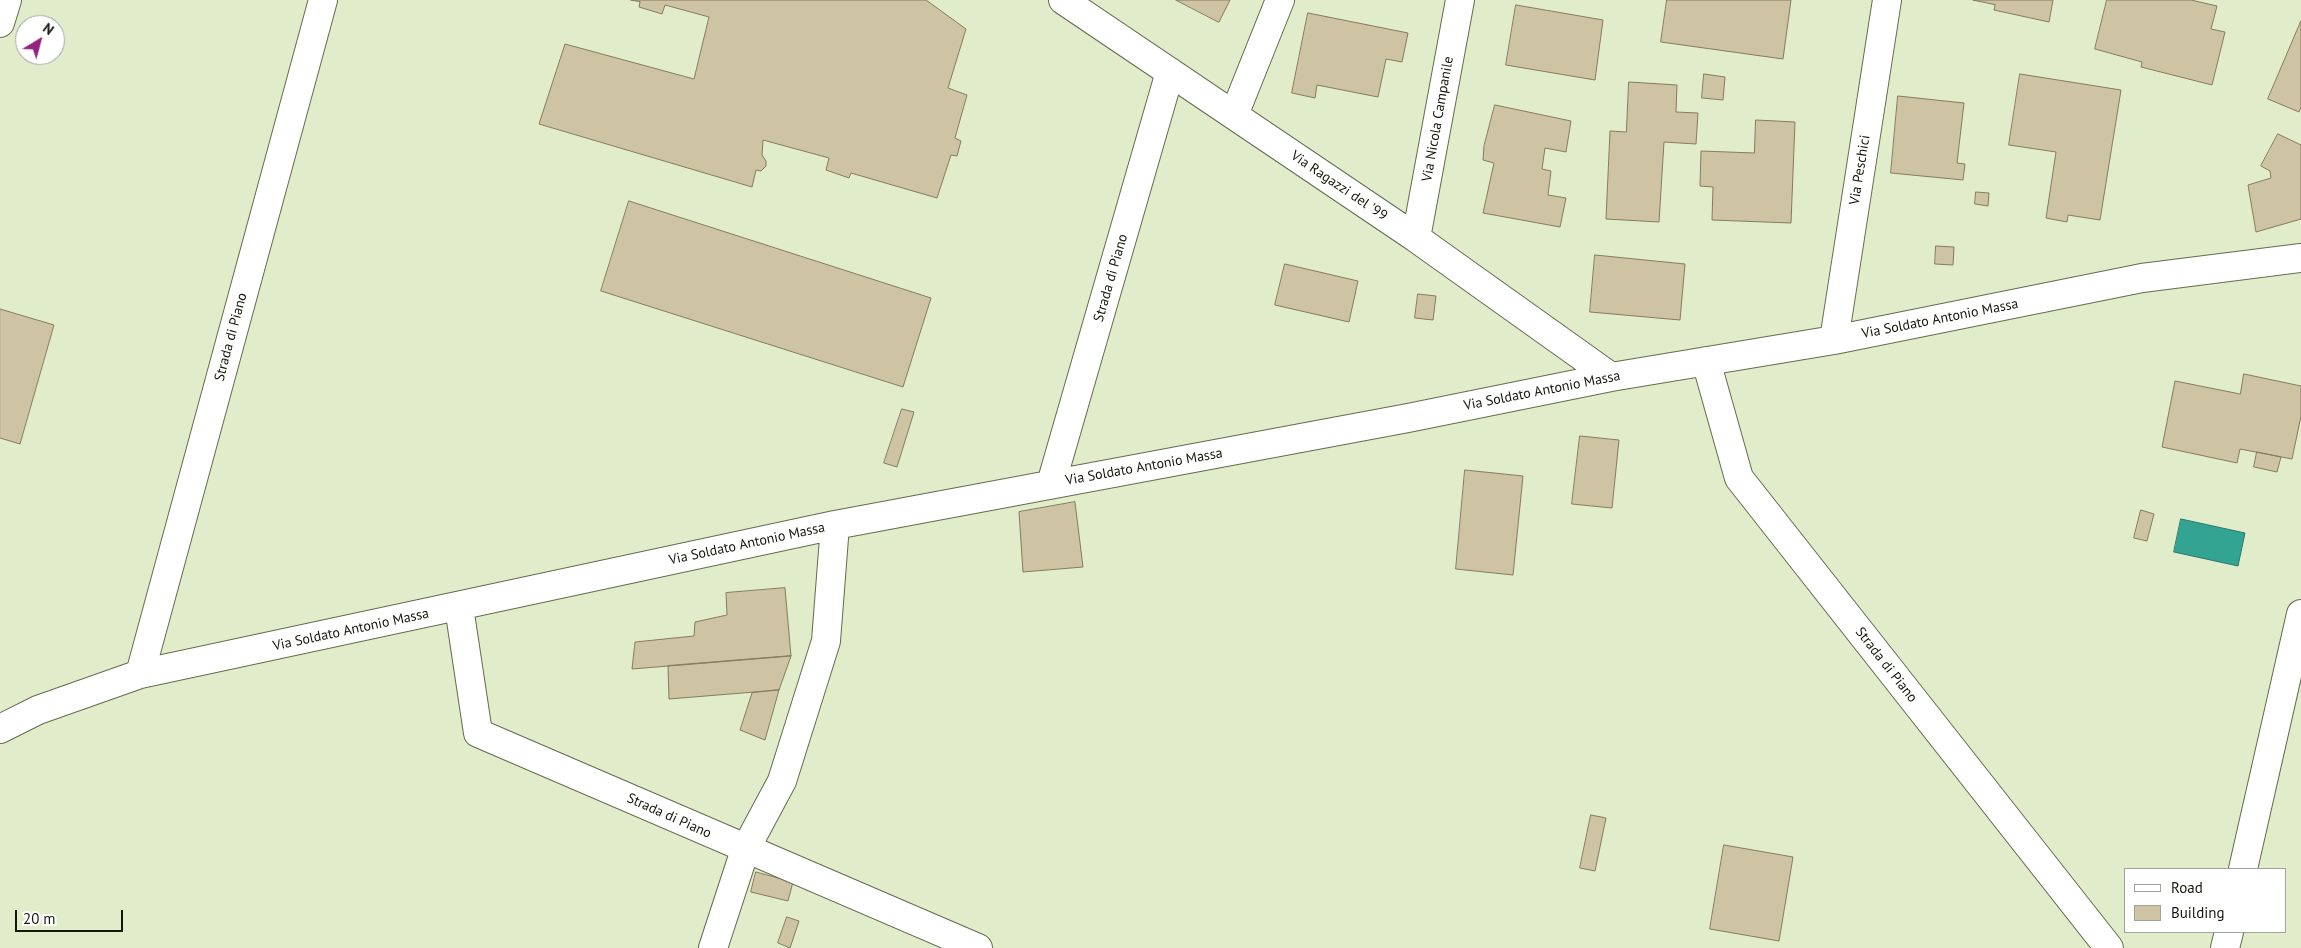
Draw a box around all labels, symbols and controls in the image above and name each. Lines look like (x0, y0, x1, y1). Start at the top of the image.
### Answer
north arrow (15, 15, 65, 65)
text: N (39, 19, 58, 39)
street label: Via Nicola Campanile (1419, 55, 1457, 183)
street label: Via Peschici (1846, 134, 1874, 206)
street label: Via Ragazzi del '99 (1288, 148, 1390, 224)
street label: Strada di Piano (1090, 232, 1132, 324)
street label: Strada di Piano (211, 291, 251, 383)
street label: Via Soldato Antonio Massa (1860, 296, 2020, 342)
street label: Via Soldato Antonio Massa (1462, 368, 1622, 414)
street label: Via Soldato Antonio Massa (1064, 445, 1224, 489)
street label: Via Soldato Antonio Massa (667, 519, 827, 569)
street label: Via Soldato Antonio Massa (271, 605, 431, 655)
street label: Strada di Piano (1851, 624, 1921, 706)
street label: Strada di Piano (624, 790, 714, 842)
legend (2124, 868, 2286, 933)
text: Road (2171, 878, 2203, 897)
scale bar (18, 900, 125, 932)
text: Building (2171, 903, 2225, 922)
text: 20 m (23, 909, 56, 928)

